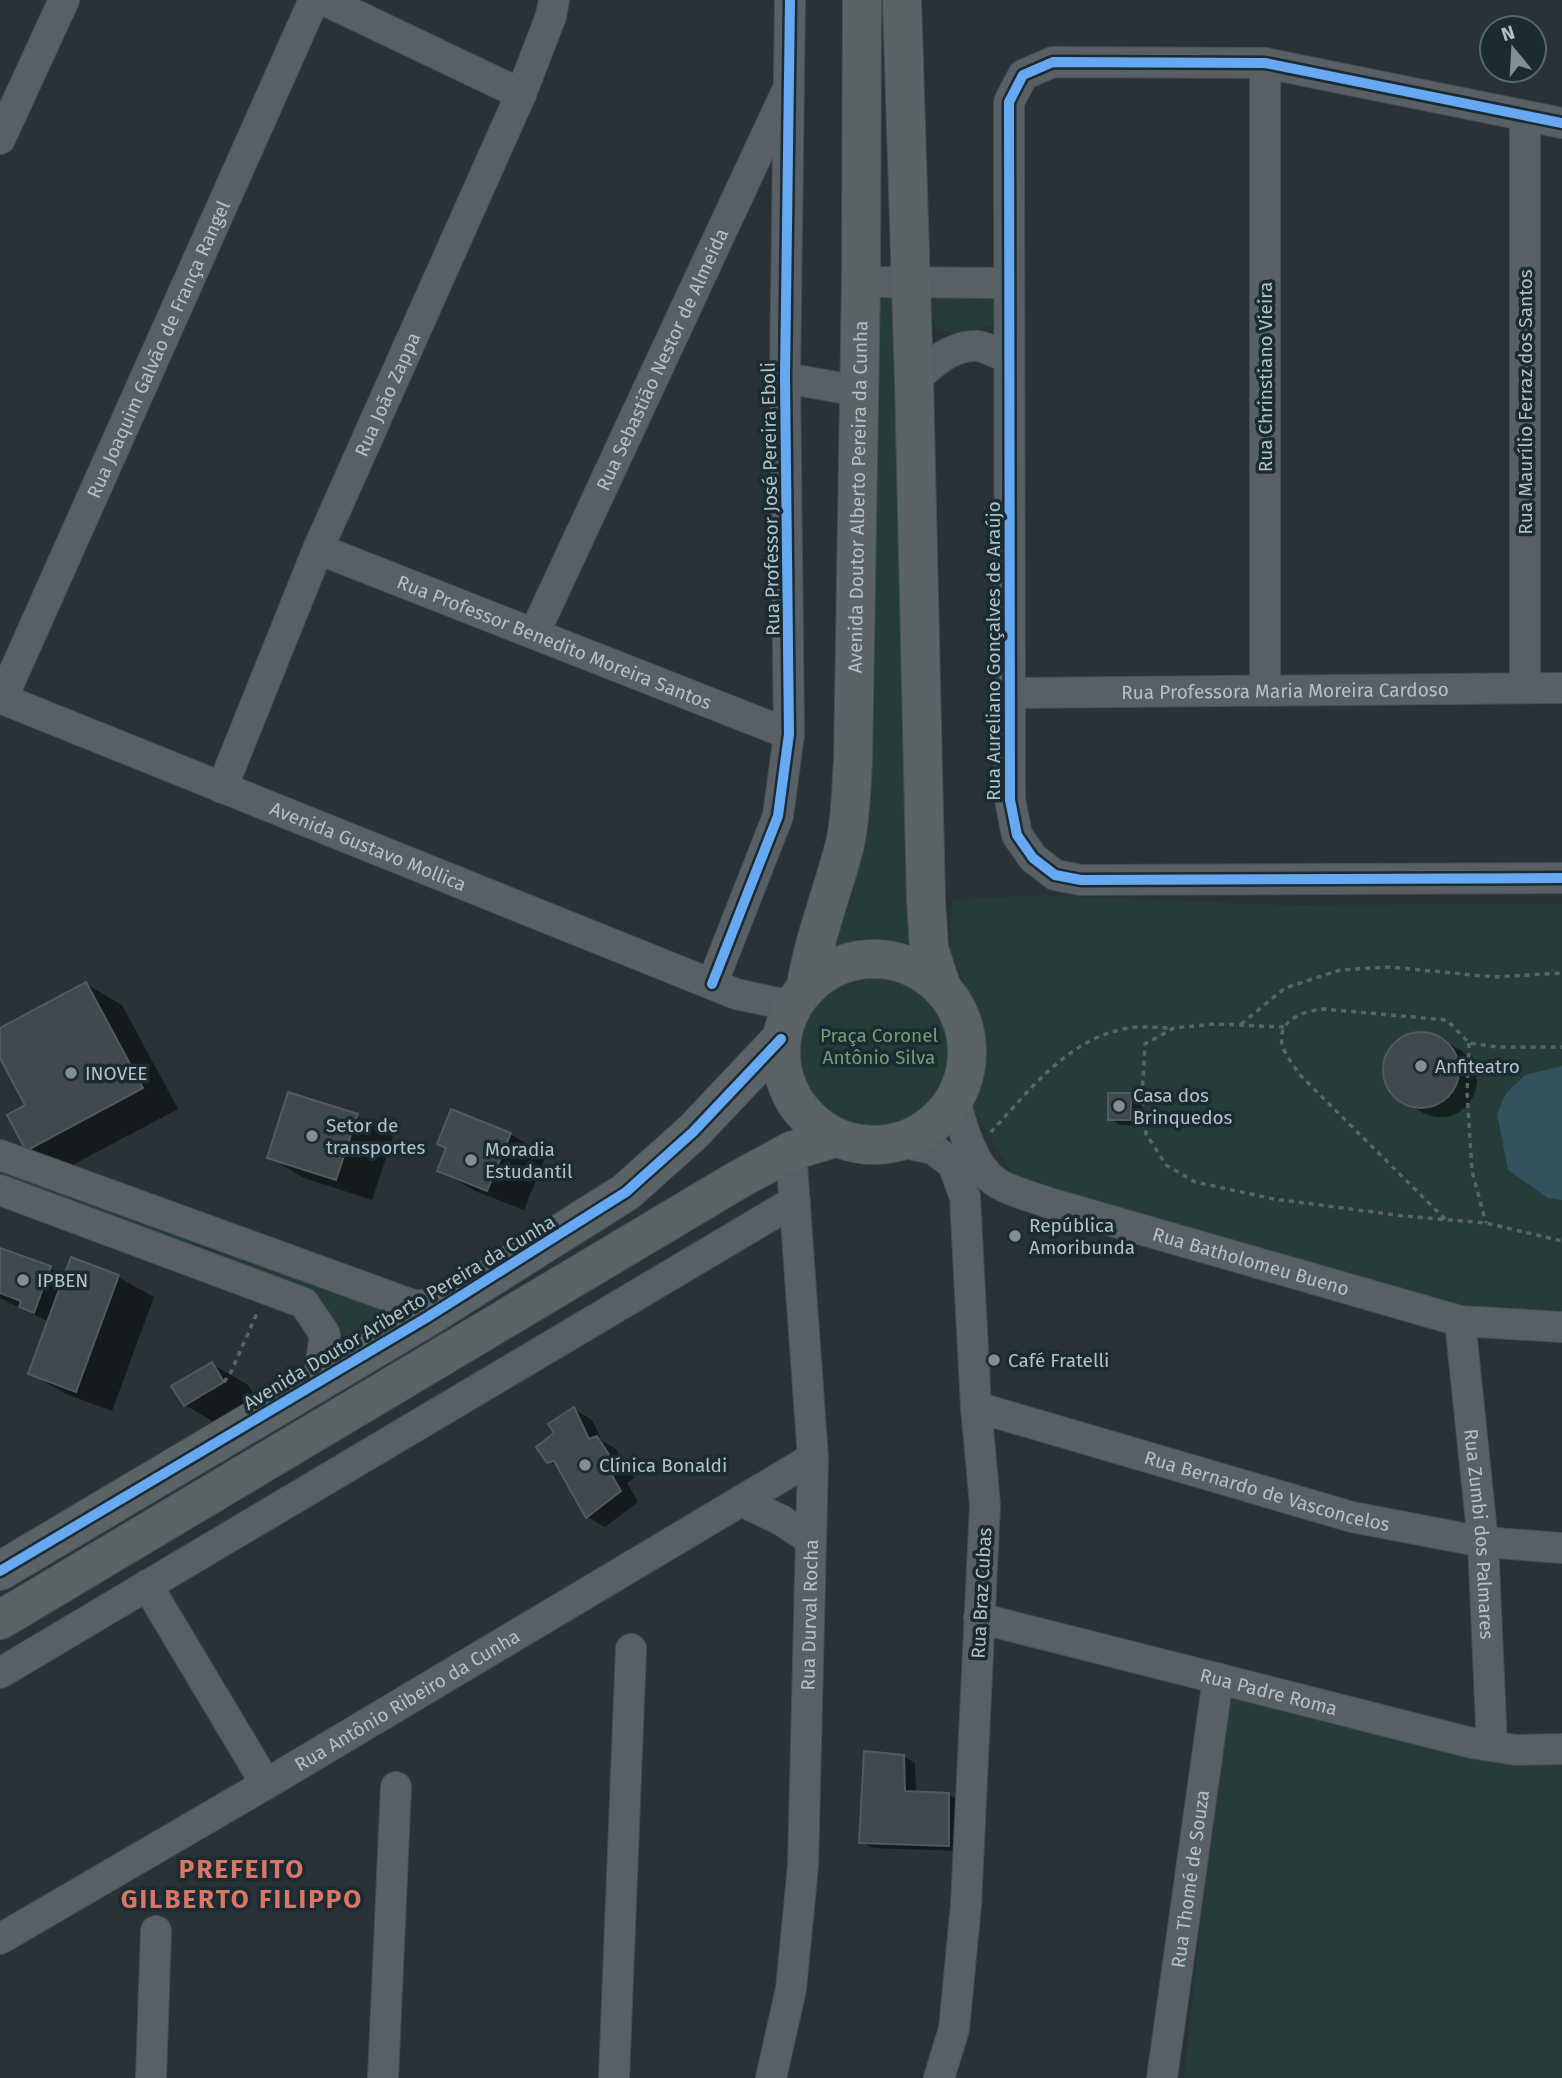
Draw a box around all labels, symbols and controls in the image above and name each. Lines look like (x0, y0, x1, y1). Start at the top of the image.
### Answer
north arrow (1478, 14, 1548, 84)
text: N (1498, 20, 1517, 46)
street label: Rua Joaquim Galvão de França Rangel (82, 197, 235, 502)
street label: Rua Sebastião Nestor de Almeida (591, 225, 733, 494)
street label: Rua Maurílio Ferraz dos Santos (1514, 269, 1537, 535)
street label: Rua Chrinstiano Vieira (1254, 282, 1277, 472)
street label: Avenida Doutor Alberto Pereira da Cunha (843, 320, 872, 673)
street label: Rua João Zappa (350, 329, 425, 460)
street label: Rua Professor José Pereira Eboli (757, 362, 784, 636)
street label: Rua Aureliano Gonçalves de Araújo (982, 501, 1005, 801)
street label: Rua Professor Benedito Moreira Santos (394, 570, 715, 714)
street label: Rua Professora Maria Moreira Cardoso (1121, 678, 1449, 704)
street label: Avenida Gustavo Mollica (267, 797, 470, 896)
park label: Praça Coronel Antônio Silva (820, 1024, 939, 1069)
place label: Anfiteatro (1435, 1055, 1520, 1078)
marker: Anfiteatro (1413, 1058, 1429, 1074)
place label: INOVEE (85, 1062, 148, 1085)
marker: INOVEE (63, 1065, 79, 1081)
place label: Casa dos Brinquedos (1133, 1084, 1233, 1129)
marker: Casa dos Brinquedos (1111, 1098, 1127, 1114)
place label: Setor de transportes (326, 1114, 426, 1159)
marker: Setor de transportes (304, 1128, 320, 1144)
place label: Moradia Estudantil (485, 1138, 573, 1183)
marker: Moradia Estudantil (463, 1152, 479, 1168)
street label: Avenida Doutor Ariberto Pereira da Cunha (239, 1210, 559, 1415)
place label: República Amoribunda (1029, 1214, 1135, 1259)
street label: Rua Batholomeu Bueno (1150, 1222, 1352, 1301)
marker: República Amoribunda (1007, 1228, 1023, 1244)
place label: IPBEN (37, 1269, 88, 1292)
marker: IPBEN (15, 1272, 31, 1288)
place label: Café Fratelli (1008, 1349, 1109, 1372)
marker: Café Fratelli (986, 1352, 1002, 1368)
street label: Rua Zumbi dos Palmares (1459, 1428, 1498, 1640)
street label: Rua Bernardo de Vasconcelos (1141, 1446, 1392, 1536)
place label: Clínica Bonaldi (599, 1454, 727, 1477)
marker: Clínica Bonaldi (577, 1457, 593, 1473)
street label: Rua Braz Cubas (967, 1527, 996, 1659)
street label: Rua Durval Rocha (796, 1539, 823, 1691)
street label: Rua Antônio Ribeiro da Cunha (291, 1625, 524, 1776)
street label: Rua Padre Roma (1198, 1664, 1340, 1720)
street label: Rua Thomé de Souza (1167, 1789, 1214, 1969)
district label: PREFEITO GILBERTO FILIPPO (121, 1854, 363, 1915)

